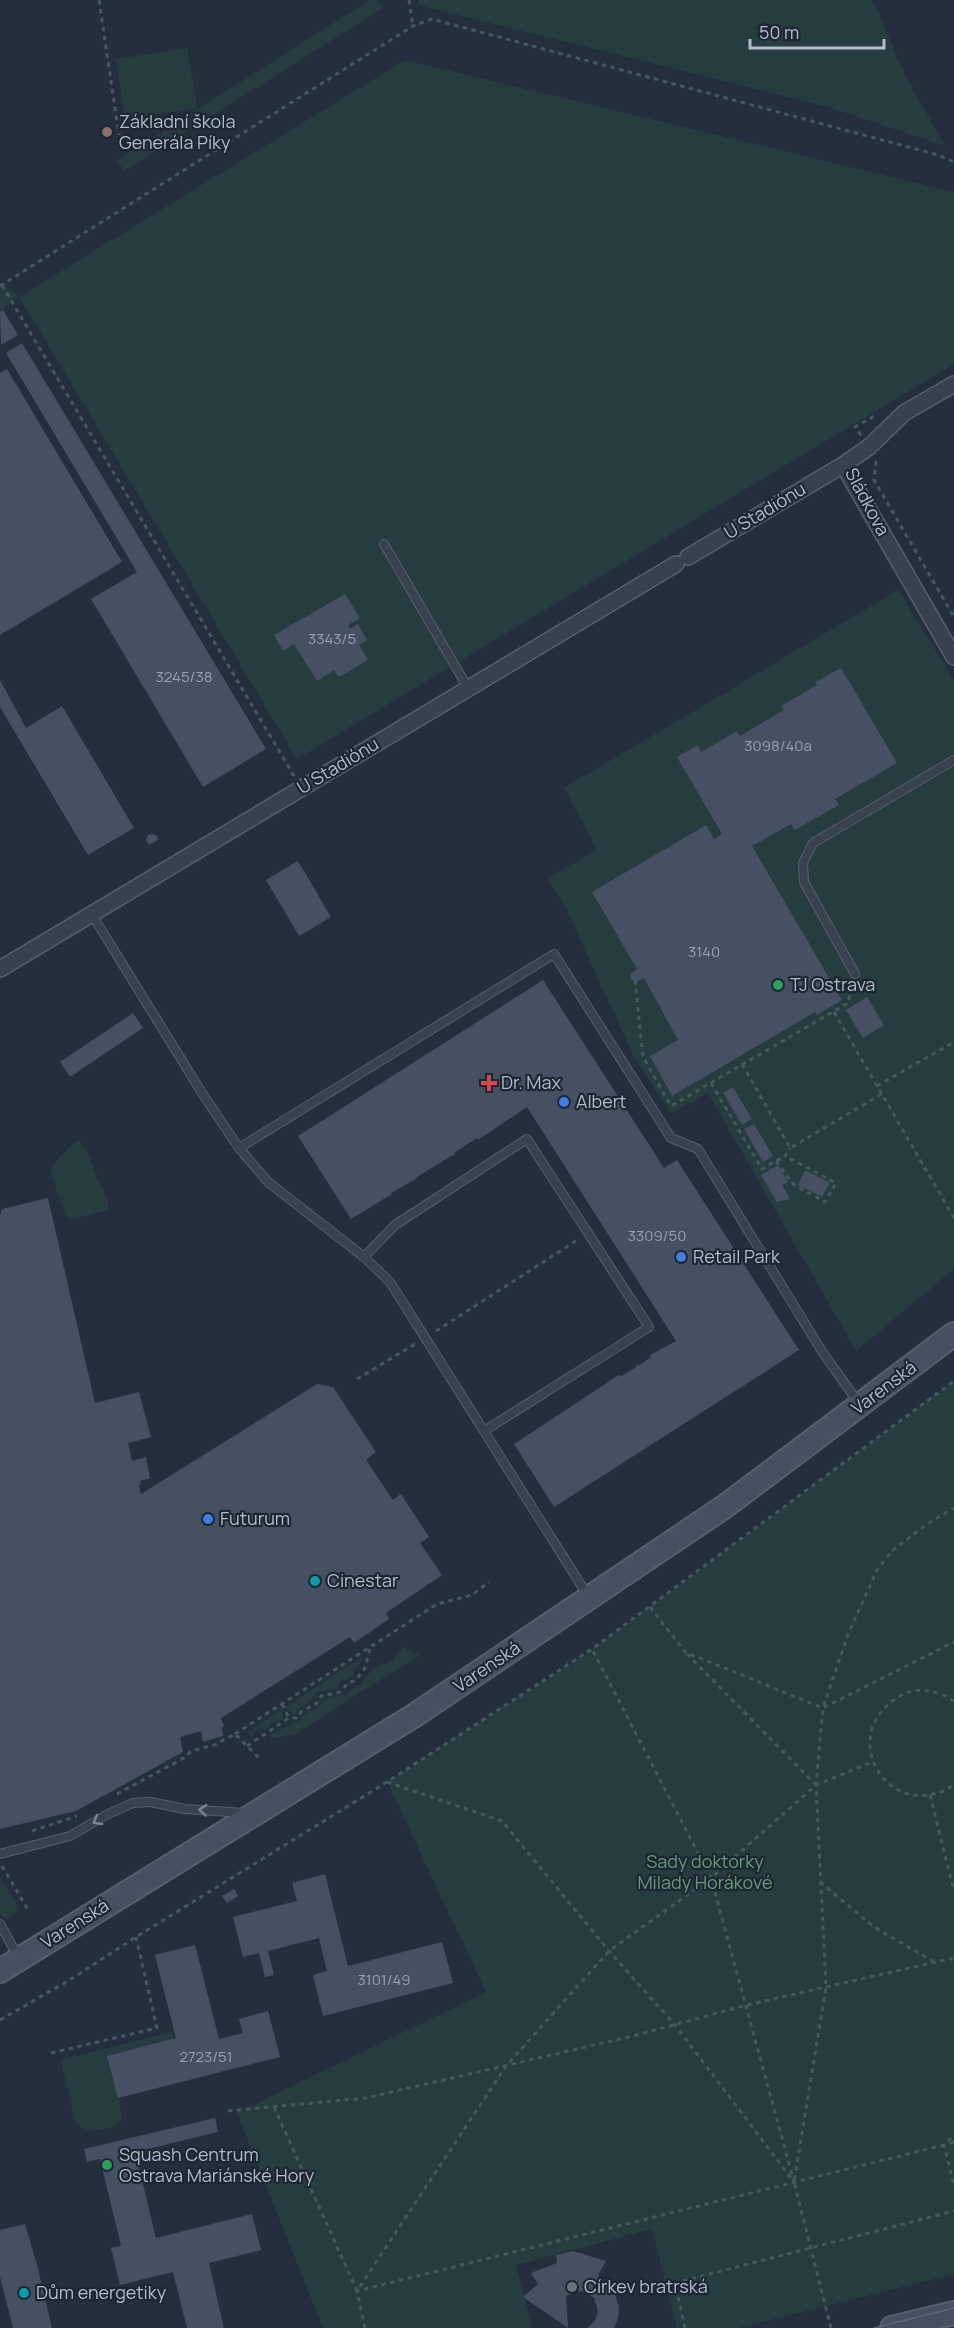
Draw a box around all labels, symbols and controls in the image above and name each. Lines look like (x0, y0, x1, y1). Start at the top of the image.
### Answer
scale bar (750, 12, 884, 50)
text: 50 m (759, 20, 799, 44)
place label: Základní škola Generála Píky (119, 109, 235, 154)
marker: Základní škola Generála Píky (100, 125, 114, 139)
street label: Sládkova (840, 463, 896, 540)
street label: U Stadiónu (719, 476, 810, 544)
house number: 3343/5 (308, 628, 356, 649)
house number: 3245/38 (156, 666, 212, 687)
street label: U Stadiónu (292, 731, 383, 799)
house number: 3098/40a (744, 735, 812, 756)
house number: 3140 (688, 941, 720, 962)
place label: TJ Ostrava (790, 972, 875, 996)
marker: TJ Ostrava (771, 978, 785, 992)
place label: Dr. Max (501, 1070, 561, 1094)
marker: Dr. Max (482, 1076, 496, 1090)
place label: Albert (576, 1089, 626, 1113)
marker: Albert (557, 1095, 571, 1109)
house number: 3309/50 (628, 1225, 686, 1246)
place label: Retail Park (693, 1244, 781, 1268)
marker: Retail Park (674, 1250, 688, 1264)
street label: Varenská (846, 1355, 921, 1420)
place label: Futurum (220, 1506, 290, 1530)
marker: Futurum (201, 1512, 215, 1526)
place label: Cinestar (327, 1568, 399, 1592)
marker: Cinestar (308, 1574, 322, 1588)
street label: Varenská (448, 1635, 525, 1697)
one-way arrow (199, 1804, 208, 1817)
one-way arrow (93, 1813, 103, 1825)
park label: Sady doktorky Milady Horákové (637, 1849, 773, 1894)
street label: Varenská (36, 1893, 113, 1953)
house number: 3101/49 (358, 1969, 410, 1990)
house number: 2723/51 (179, 2046, 233, 2067)
place label: Squash Centrum Ostrava Mariánské Hory (119, 2142, 315, 2187)
marker: Squash Centrum Ostrava Mariánské Hory (100, 2158, 114, 2172)
place label: Církev bratrská (584, 2274, 708, 2298)
place label: Dům energetiky (36, 2280, 167, 2304)
marker: Církev bratrská (565, 2280, 579, 2294)
marker: Dům energetiky (17, 2286, 31, 2300)

